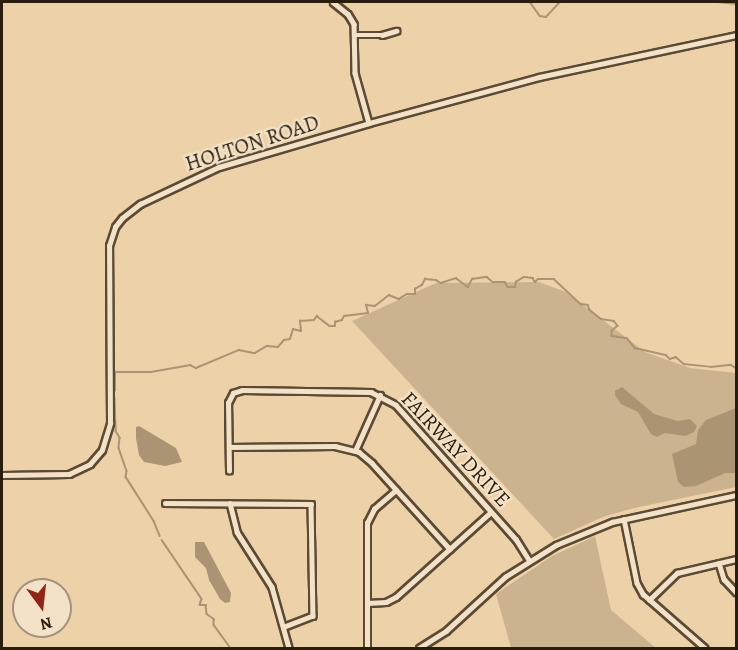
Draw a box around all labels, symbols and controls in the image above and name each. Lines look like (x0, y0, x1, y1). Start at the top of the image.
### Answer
street label: HOLTON ROAD (182, 110, 322, 176)
street label: FAIRWAY DRIVE (396, 386, 516, 512)
north arrow (12, 578, 72, 638)
text: N (38, 611, 55, 636)

